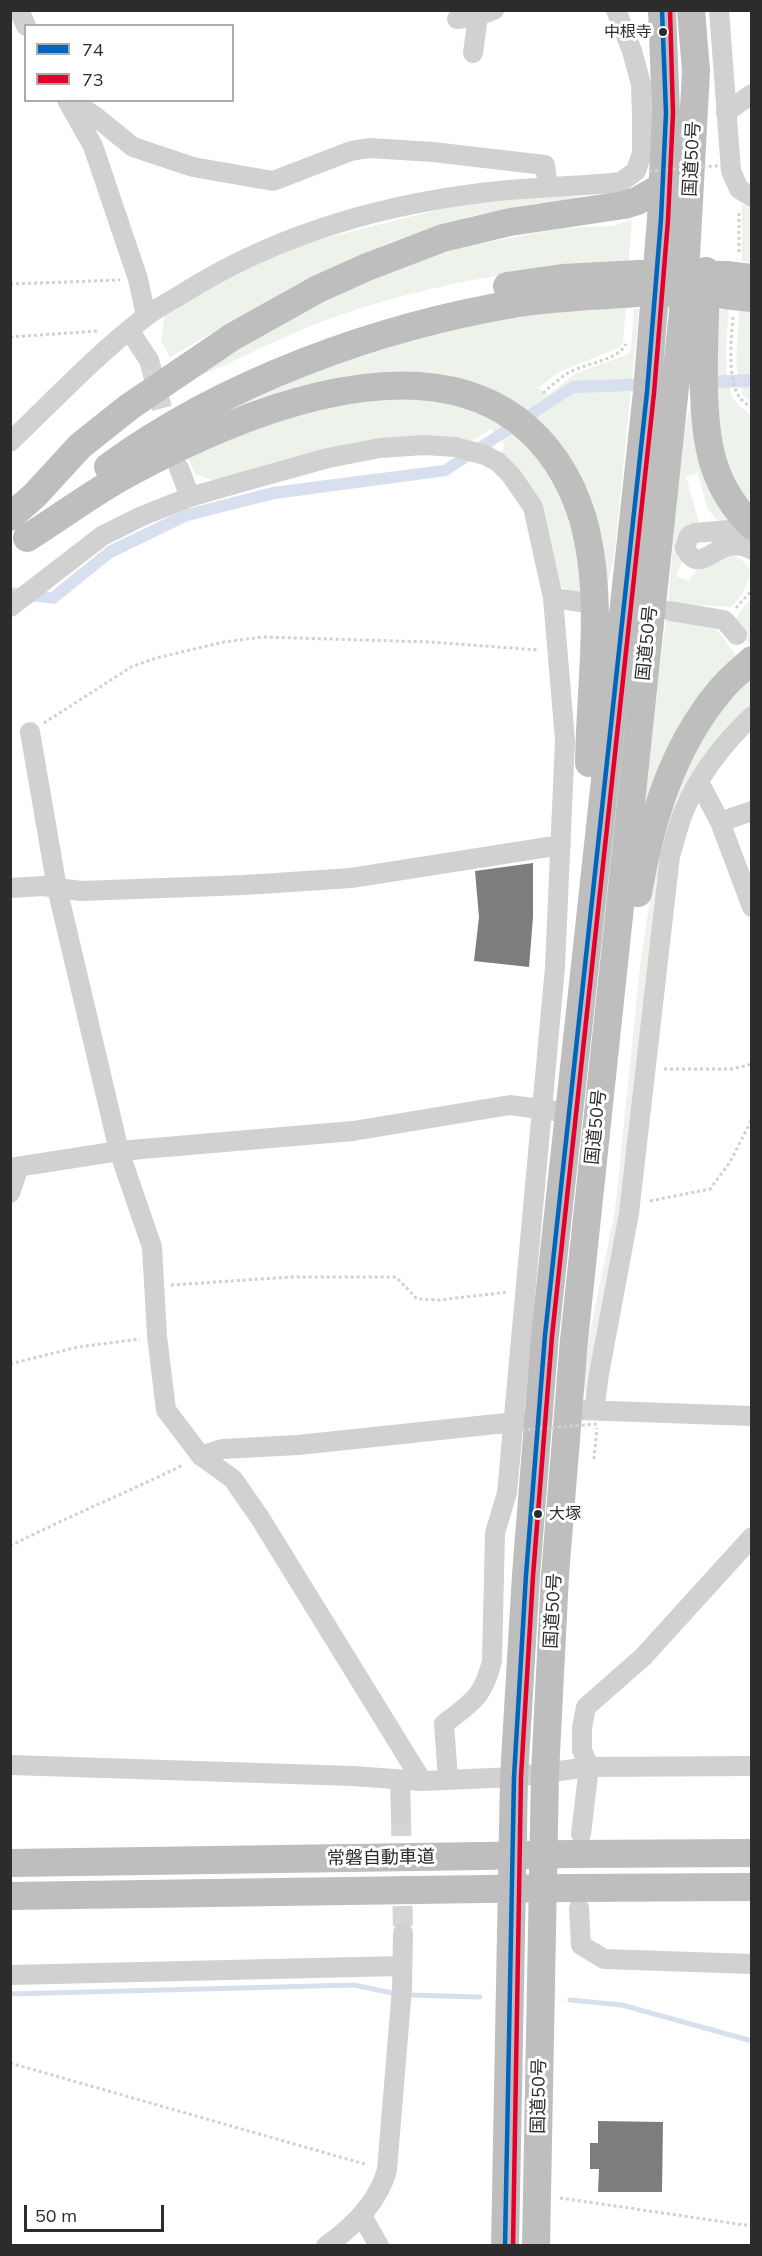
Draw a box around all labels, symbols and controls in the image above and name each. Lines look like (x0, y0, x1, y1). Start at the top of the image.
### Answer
place label: 中根寺 (604, 22, 652, 42)
legend (24, 24, 234, 102)
marker: 中根寺 (657, 26, 669, 38)
text: 74 (82, 38, 104, 61)
text: 73 (82, 68, 104, 91)
street label: 国道50号 (679, 121, 705, 197)
street label: 国道50号 (632, 604, 662, 682)
street label: 国道50号 (581, 1088, 611, 1166)
place label: 大塚 (549, 1504, 581, 1524)
marker: 大塚 (532, 1508, 544, 1520)
street label: 国道50号 (540, 1573, 566, 1649)
street label: 常磐自動車道 (327, 1846, 435, 1870)
street label: 国道50号 (528, 2058, 550, 2134)
scale bar (27, 2193, 166, 2231)
text: 50 m (35, 2204, 77, 2227)

